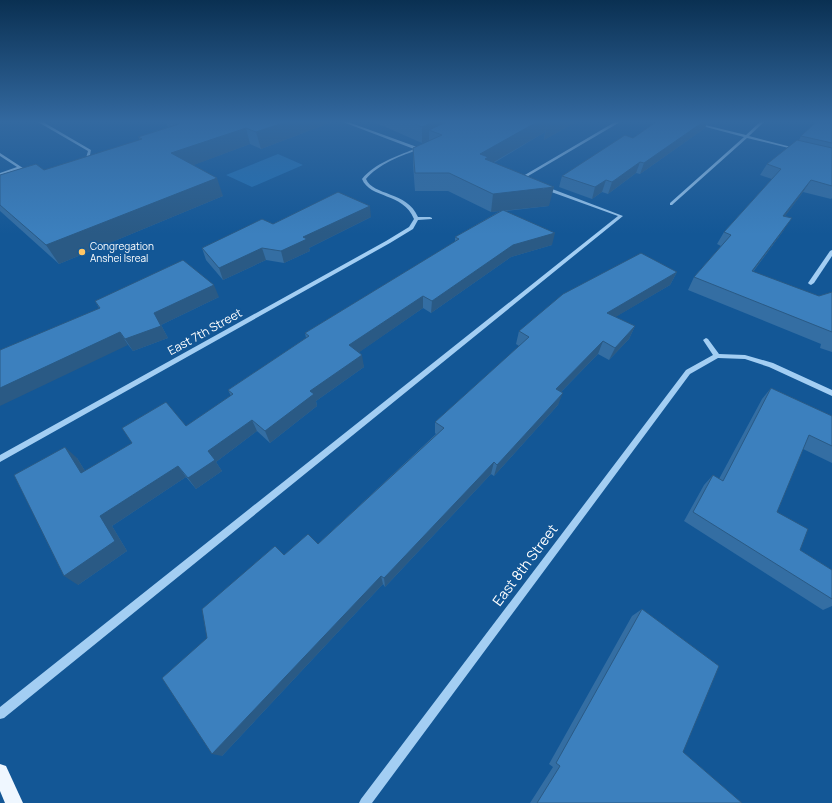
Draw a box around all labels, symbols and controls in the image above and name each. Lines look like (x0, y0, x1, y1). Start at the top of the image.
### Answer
place label: Congregation Anshei Isreal (90, 239, 154, 265)
marker: Congregation Anshei Isreal (77, 247, 87, 257)
street label: East 7th Street (165, 304, 245, 359)
street label: East 8th Street (488, 520, 562, 609)

